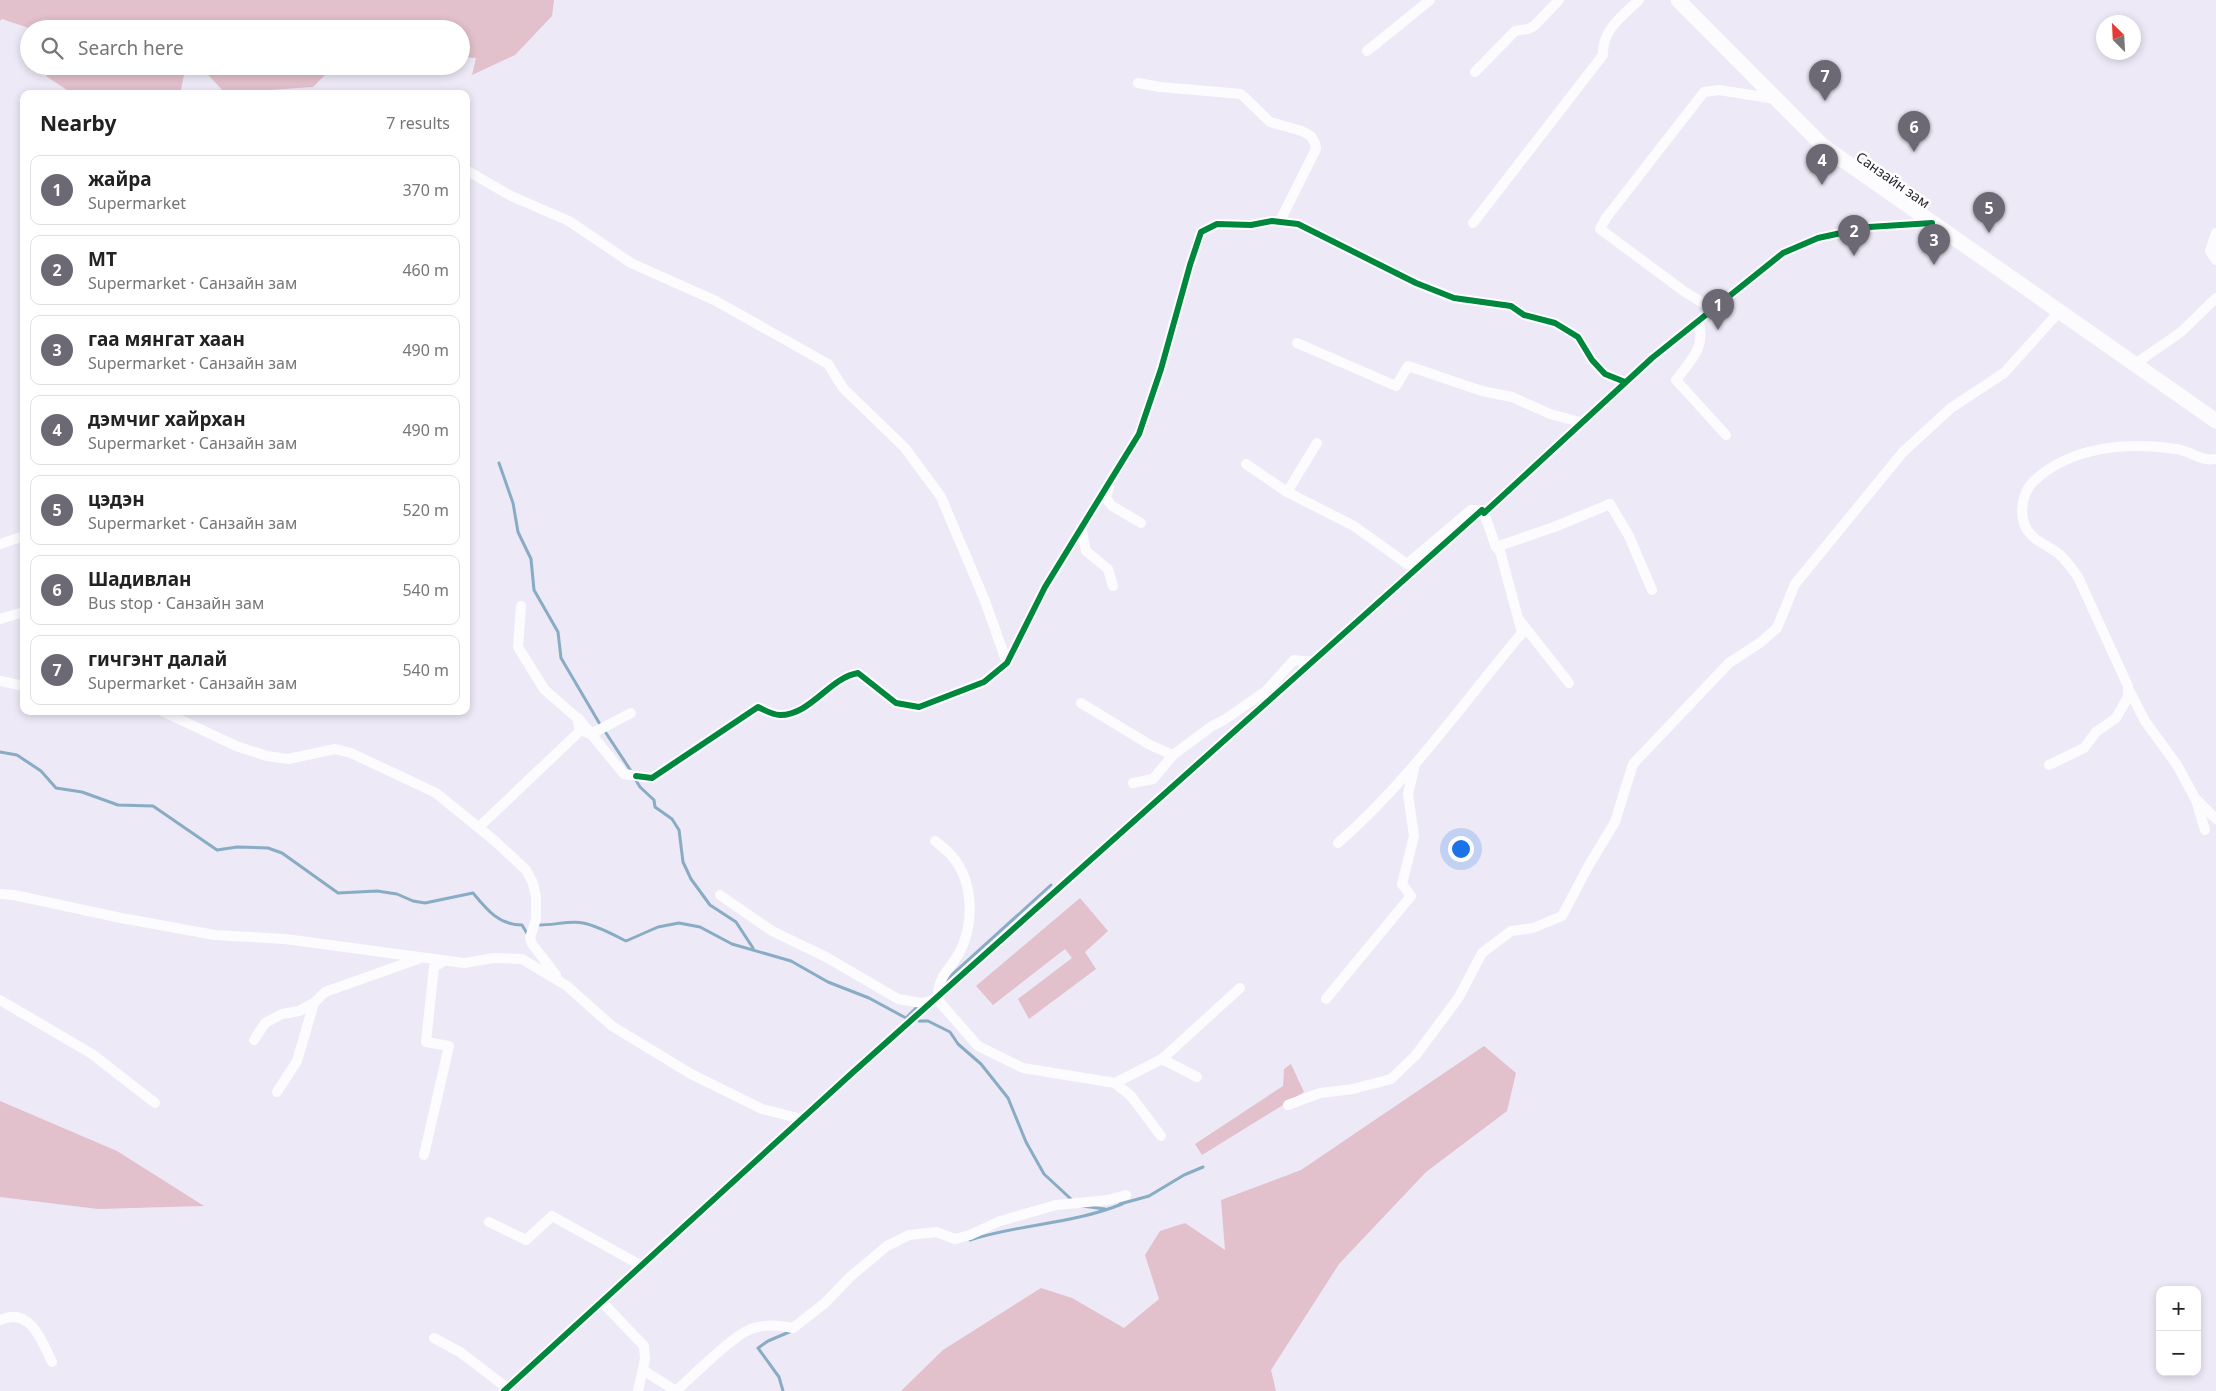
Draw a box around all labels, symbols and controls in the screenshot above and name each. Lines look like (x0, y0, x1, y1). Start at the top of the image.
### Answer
north arrow (2096, 15, 2141, 60)
search box (20, 20, 470, 75)
icon: search (38, 34, 66, 62)
text: Search here (78, 35, 184, 61)
pin: 7 (1809, 60, 1841, 101)
text: Nearby (40, 109, 116, 137)
pin: 6 (1898, 111, 1930, 152)
text: 7 results (386, 112, 450, 134)
pin: 4 (1806, 144, 1838, 185)
street label: Санзайн зам (1853, 147, 1934, 212)
text: жайра (88, 166, 152, 192)
text: 1 (52, 179, 62, 201)
text: 370 m (402, 179, 449, 201)
text: Supermarket (88, 192, 186, 214)
pin: 5 (1973, 192, 2005, 233)
pin: 2 (1838, 215, 1870, 256)
pin: 3 (1918, 224, 1950, 265)
text: MT (88, 246, 117, 272)
text: 2 (52, 259, 62, 281)
text: 460 m (402, 259, 449, 281)
text: Supermarket · Санзайн зам (88, 272, 297, 294)
pin: 1 (1702, 289, 1734, 330)
text: гаа мянгат хаан (88, 326, 245, 352)
text: 3 (52, 339, 62, 361)
text: 490 m (402, 339, 449, 361)
text: Supermarket · Санзайн зам (88, 352, 297, 374)
text: дэмчиг хайрхан (88, 406, 246, 432)
text: 4 (52, 419, 62, 441)
text: 490 m (402, 419, 449, 441)
text: Supermarket · Санзайн зам (88, 432, 297, 454)
text: цэдэн (88, 486, 145, 512)
text: 5 (52, 499, 62, 521)
text: 520 m (402, 499, 449, 521)
text: Supermarket · Санзайн зам (88, 512, 297, 534)
text: Шадивлан (88, 566, 191, 592)
text: 6 (52, 579, 62, 601)
text: 540 m (402, 579, 449, 601)
text: Bus stop · Санзайн зам (88, 592, 264, 614)
text: гичгэнт далай (88, 646, 227, 672)
text: 7 (52, 659, 62, 681)
text: 540 m (402, 659, 449, 681)
text: Supermarket · Санзайн зам (88, 672, 297, 694)
your location (1448, 836, 1474, 862)
map controls (2156, 1286, 2201, 1376)
button: + (2156, 1286, 2201, 1331)
button: − (2156, 1331, 2201, 1376)

